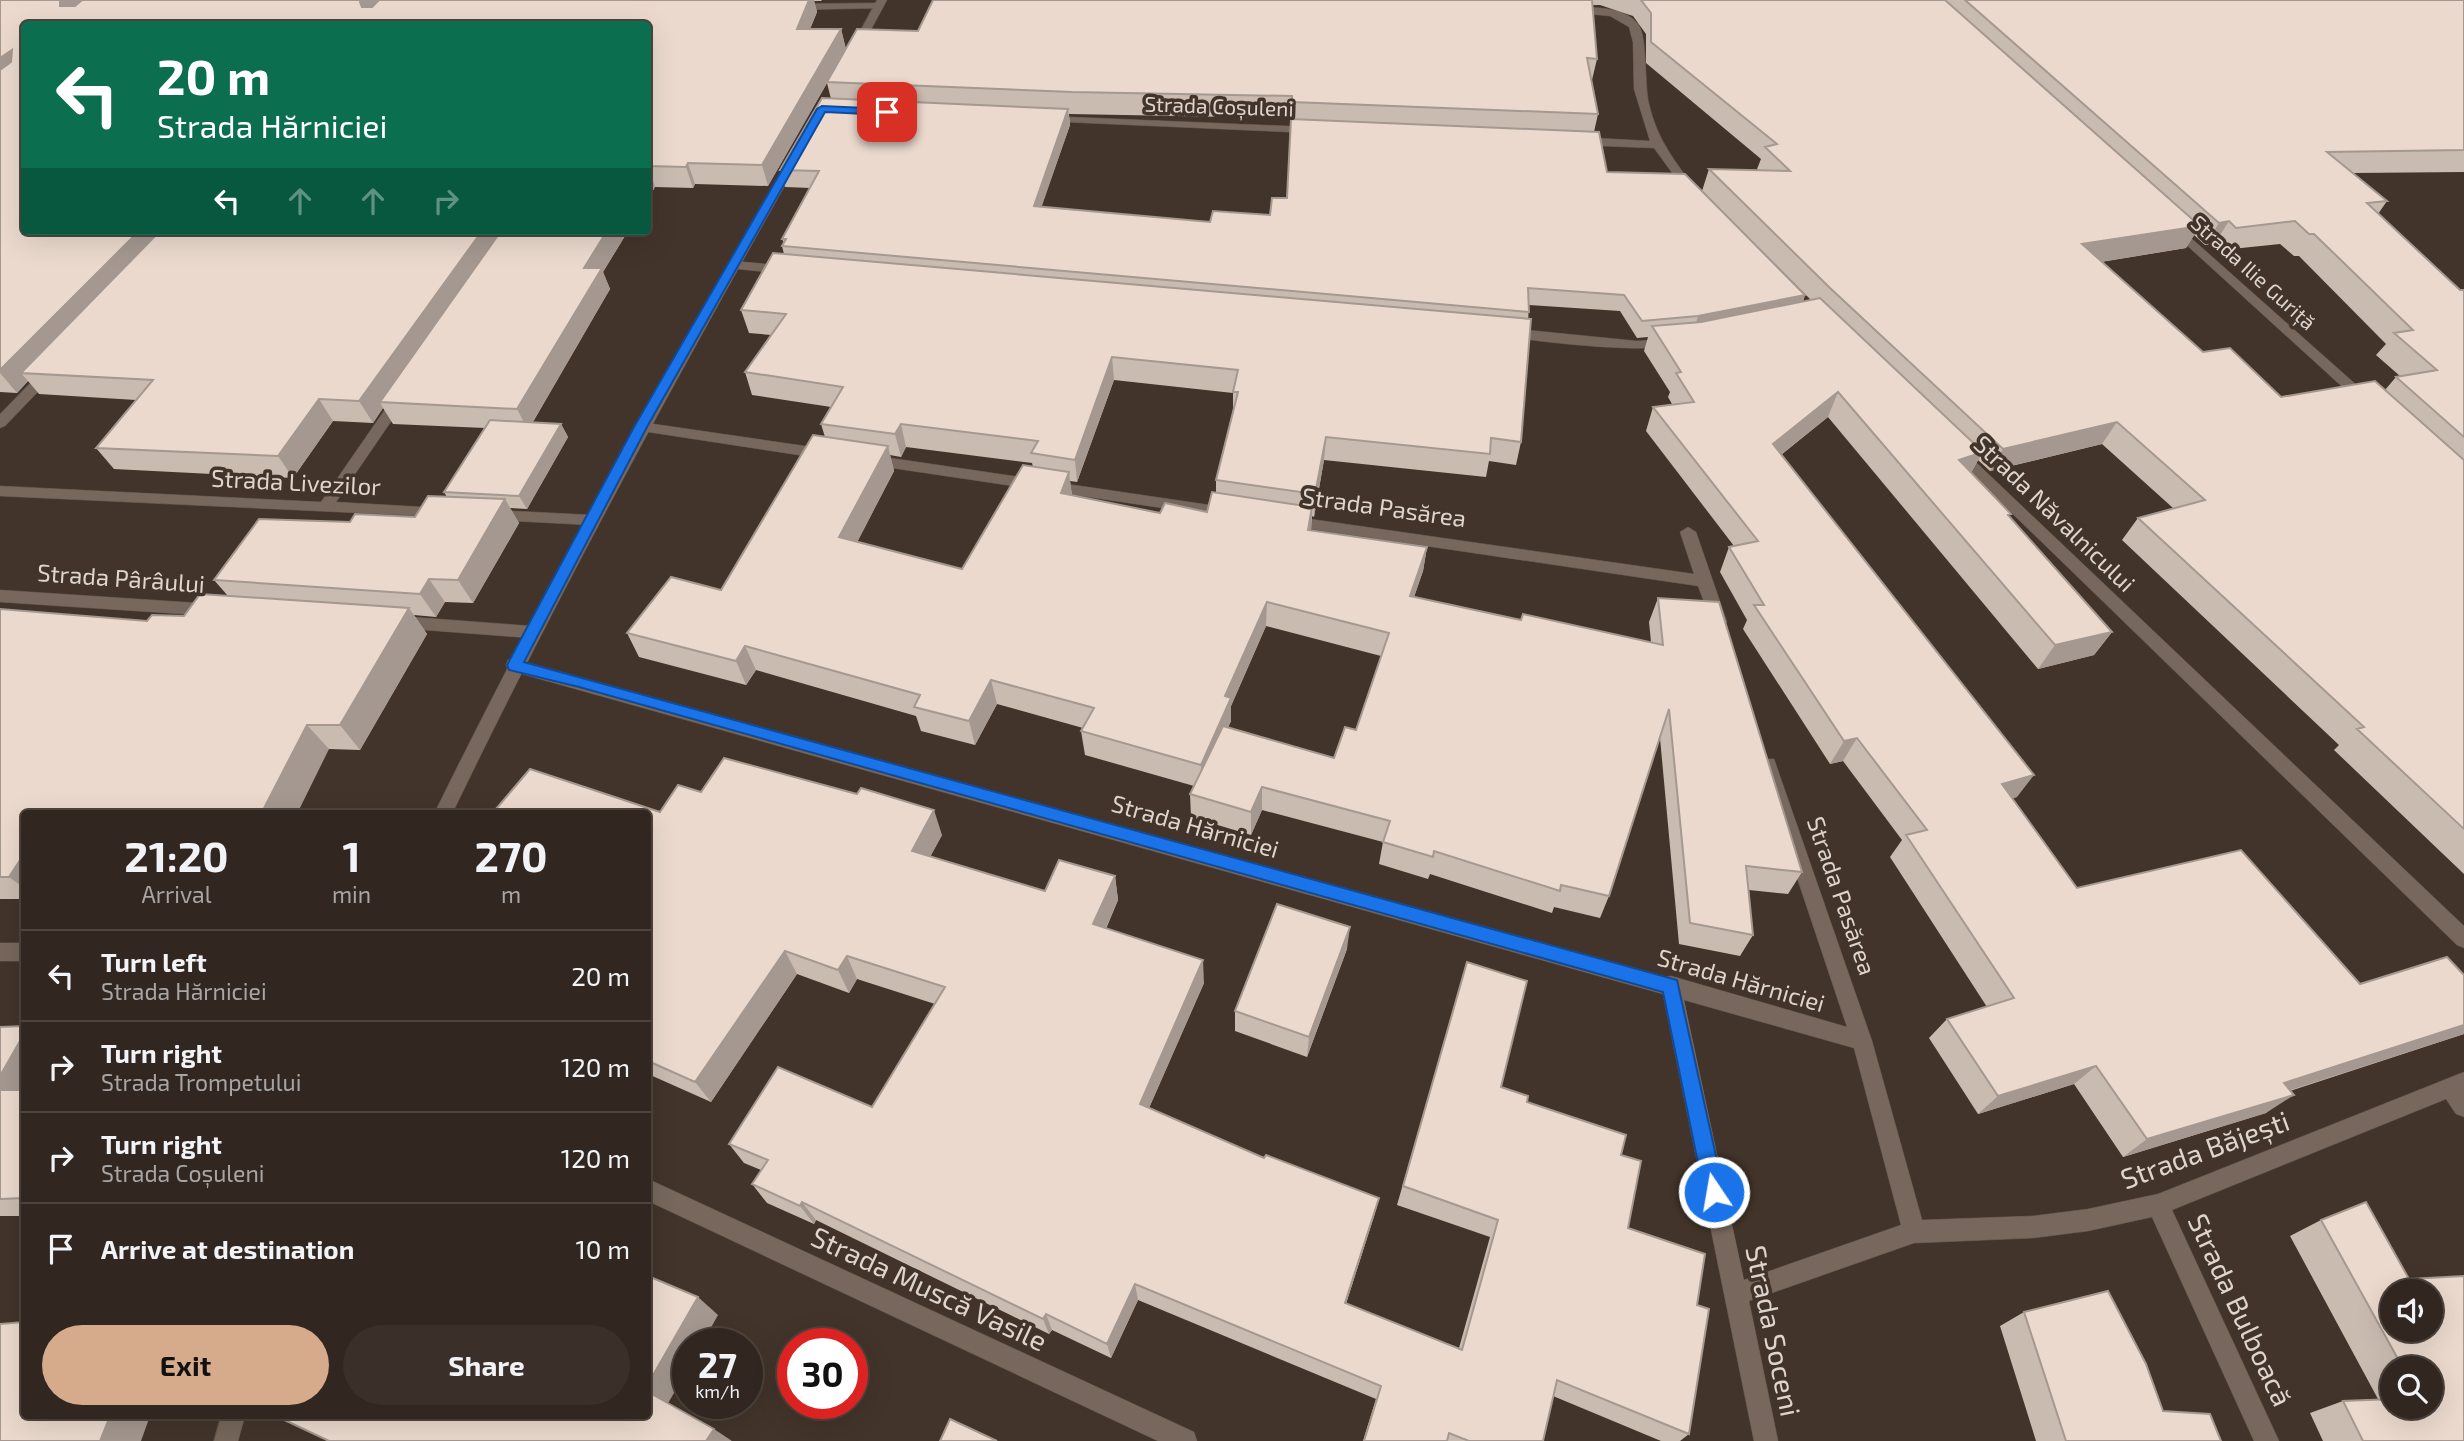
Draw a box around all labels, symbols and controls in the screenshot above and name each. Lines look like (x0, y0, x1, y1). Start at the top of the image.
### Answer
text: 20 m (157, 46, 270, 105)
icon: left (42, 49, 133, 140)
pin (857, 82, 917, 142)
street label: Strada Coșuleni (1144, 90, 1294, 123)
icon: arrive (868, 93, 906, 131)
text: Strada Hărniciei (157, 106, 387, 144)
icon: left (208, 182, 246, 220)
icon: ahead (281, 182, 319, 220)
icon: ahead (354, 182, 392, 220)
icon: right (427, 182, 465, 220)
street label: Strada Ilie Guriță (2185, 209, 2321, 336)
street label: Strada Năvalnicului (1968, 429, 2142, 597)
street label: Strada Livezilor (210, 463, 382, 500)
street label: Strada Pasărea (1300, 481, 1468, 532)
street label: Strada Pârâului (36, 557, 206, 598)
street label: Strada Hărniciei (1108, 788, 1282, 863)
street label: Strada Pasărea (1802, 813, 1883, 978)
text: 21:20 (124, 830, 229, 880)
text: 1 (343, 830, 361, 880)
text: 270 (475, 830, 548, 880)
text: Arrival (141, 880, 211, 908)
text: min (332, 880, 371, 908)
text: m (501, 880, 521, 908)
street label: Strada Hărniciei (1654, 942, 1828, 1017)
text: Turn left (101, 946, 207, 977)
icon: left (42, 957, 80, 995)
text: 20 m (571, 960, 630, 991)
text: Strada Hărniciei (101, 977, 267, 1005)
text: Turn right (101, 1037, 222, 1068)
icon: right (42, 1048, 80, 1086)
text: 120 m (561, 1051, 630, 1082)
text: Strada Trompetului (101, 1068, 301, 1096)
street label: Strada Băjești (2116, 1103, 2294, 1197)
text: Turn right (101, 1128, 222, 1159)
icon: right (42, 1139, 80, 1177)
text: 120 m (561, 1142, 630, 1173)
position arrow (1677, 1155, 1751, 1229)
text: Strada Coșuleni (101, 1159, 265, 1187)
street label: Strada Bulboacă (2181, 1208, 2300, 1411)
street label: Strada Muscă Vasile (806, 1219, 1053, 1358)
icon: arrive (42, 1230, 80, 1268)
text: Arrive at destination (101, 1233, 354, 1264)
text: 10 m (575, 1233, 630, 1264)
street label: Strada Soceni (1739, 1242, 1809, 1419)
map controls (2380, 1279, 2443, 1419)
button: sound (2380, 1279, 2443, 1342)
button: Exit (42, 1325, 329, 1405)
button: Share (343, 1325, 630, 1405)
speed limit sign: 30 (777, 1328, 868, 1419)
text: 27 (698, 1343, 737, 1385)
button: search (2380, 1356, 2443, 1419)
text: km/h (695, 1380, 740, 1402)

